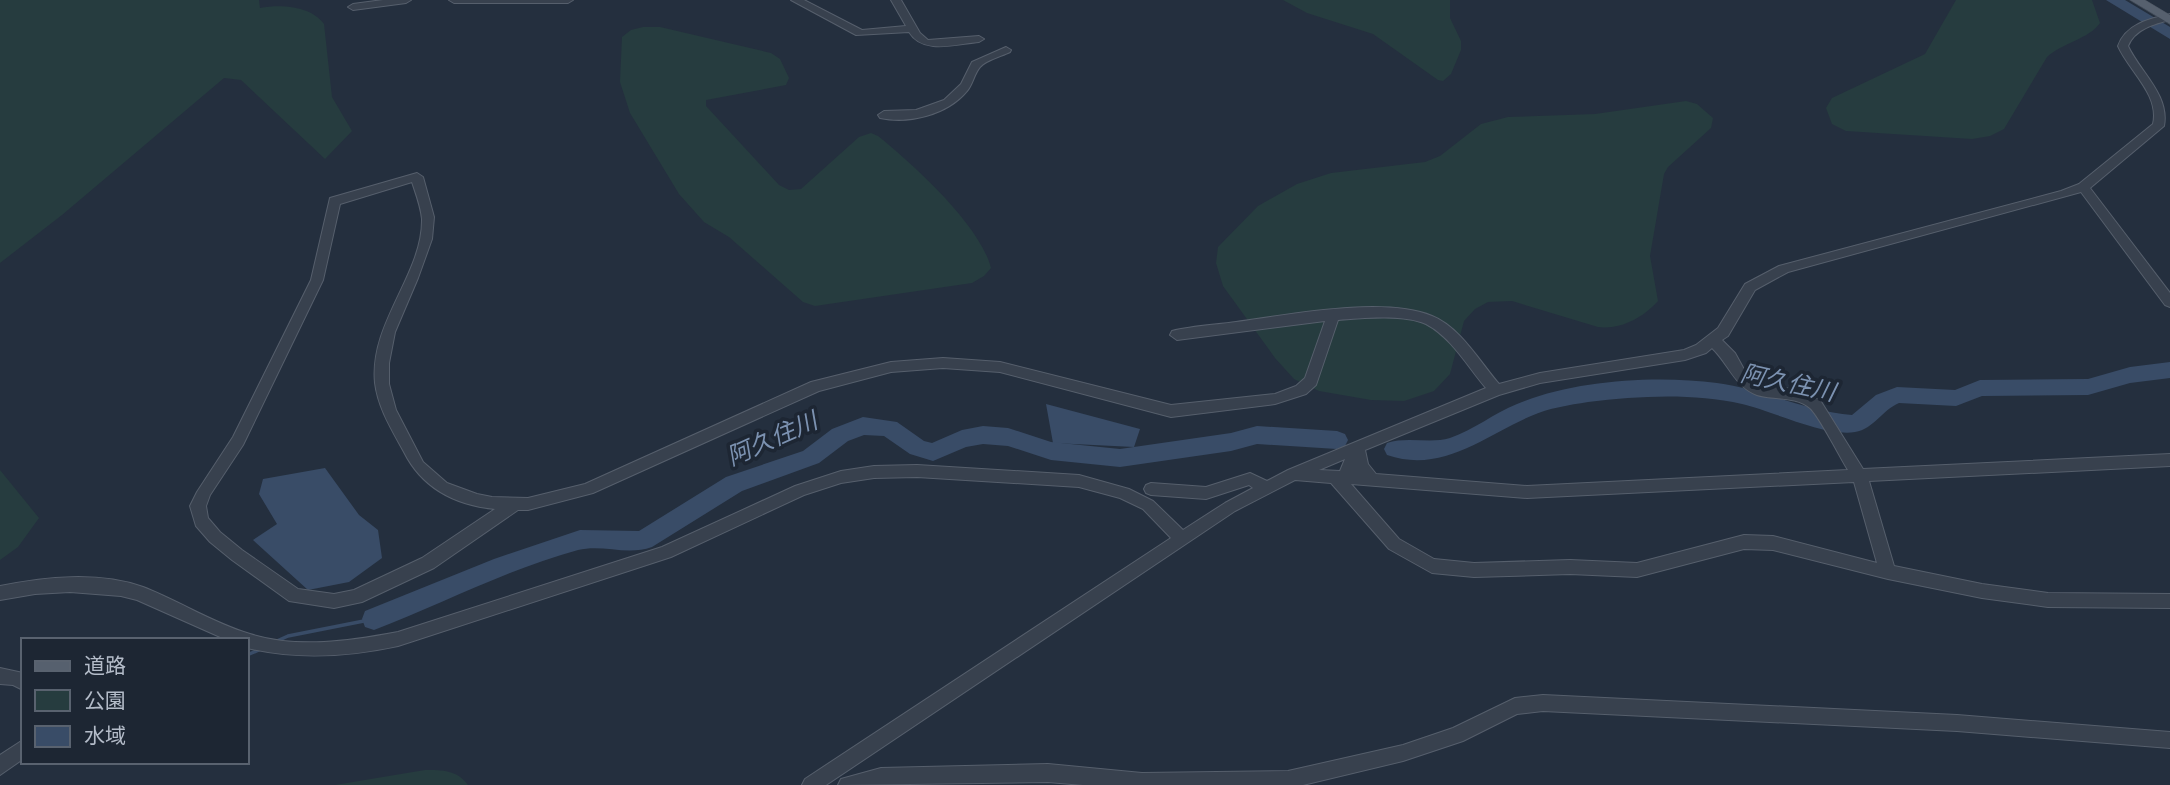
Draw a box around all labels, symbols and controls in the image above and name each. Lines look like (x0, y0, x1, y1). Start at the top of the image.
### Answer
water label: 阿久住川 (1738, 358, 1841, 407)
water label: 阿久住川 (722, 405, 824, 471)
legend (21, 638, 248, 764)
text: 道路 (84, 653, 126, 678)
text: 公園 (84, 688, 126, 713)
text: 水域 (84, 723, 126, 748)

